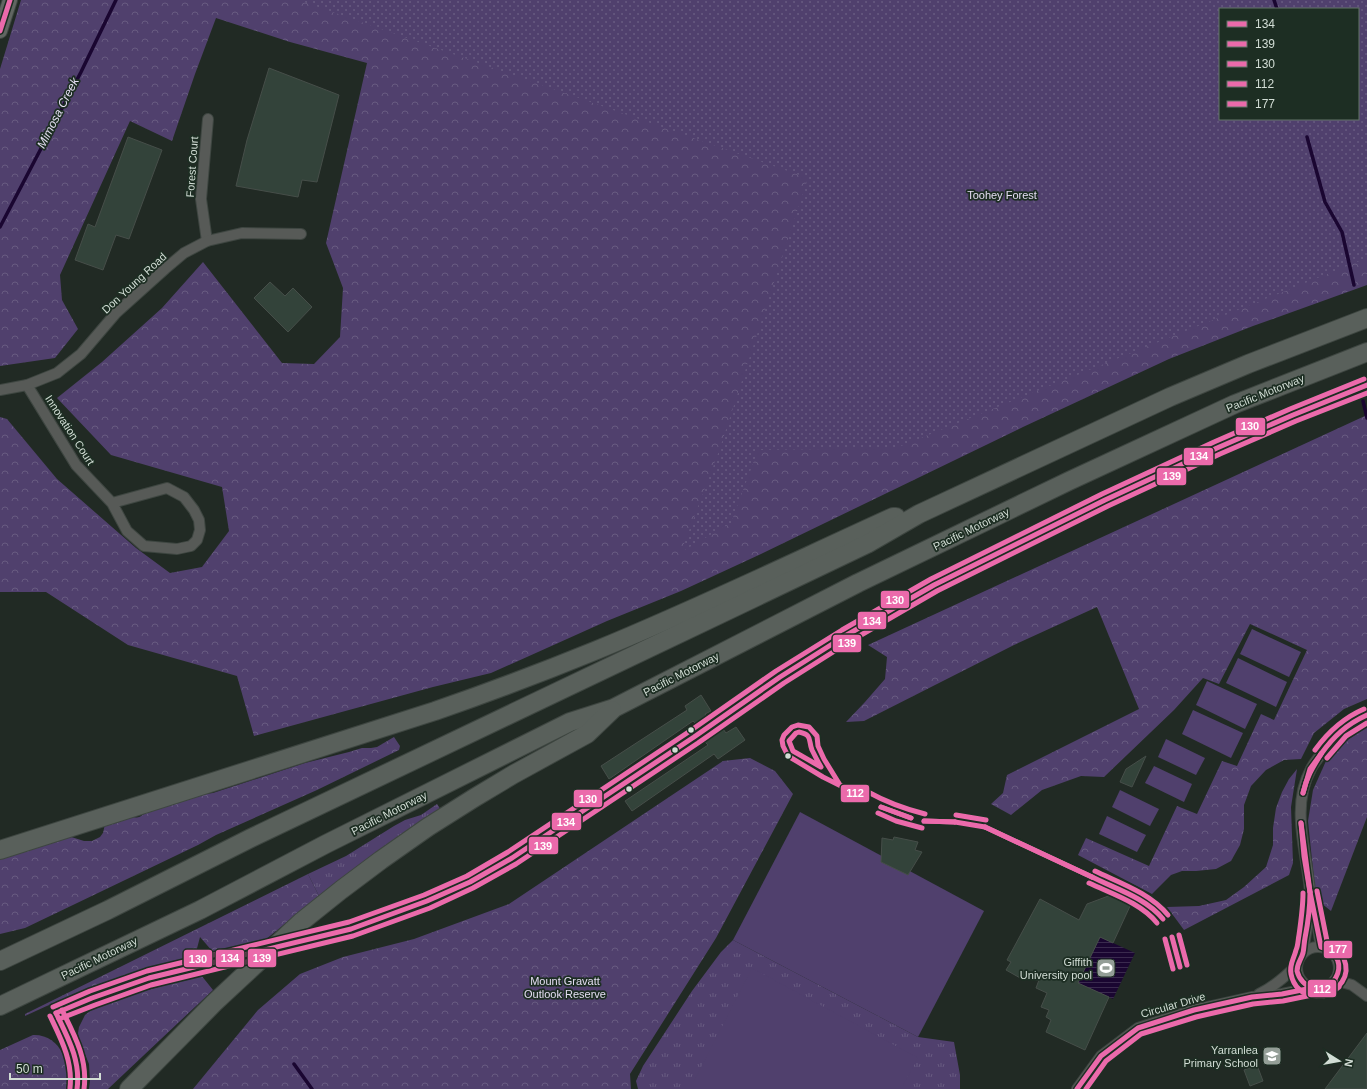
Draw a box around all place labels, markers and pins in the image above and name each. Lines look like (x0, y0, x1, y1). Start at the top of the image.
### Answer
unlabelled marker (686, 725, 696, 735)
unlabelled marker (670, 745, 680, 755)
unlabelled marker (783, 751, 793, 761)
unlabelled marker (624, 784, 634, 794)
place label: Giffith University pool (1020, 956, 1092, 981)
sports icon: Giffith University pool (1095, 957, 1117, 979)
place label: Yarranlea Primary School (1183, 1044, 1259, 1069)
school or university icon: Yarranlea Primary School (1261, 1045, 1283, 1067)

